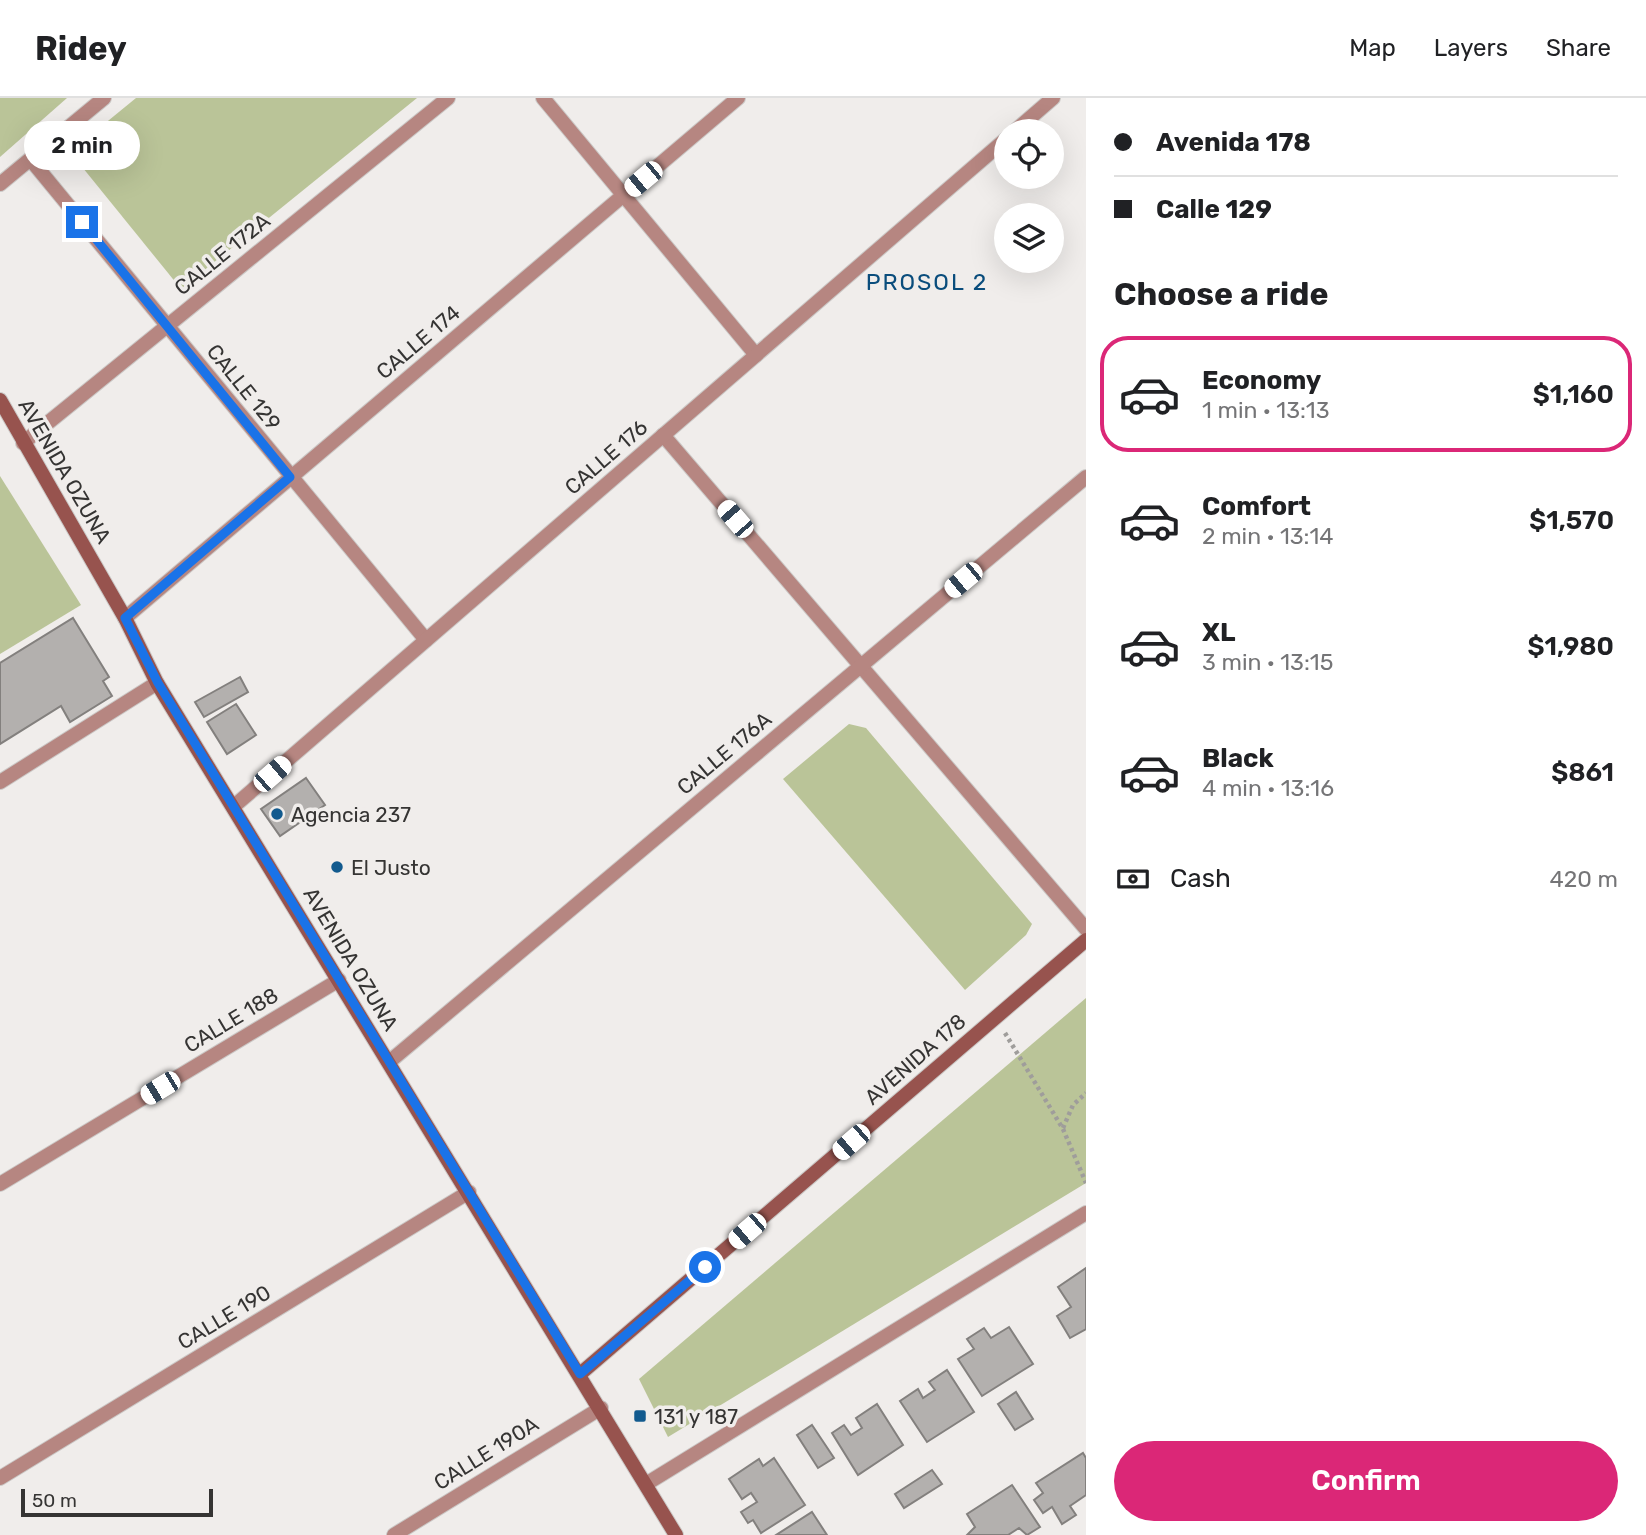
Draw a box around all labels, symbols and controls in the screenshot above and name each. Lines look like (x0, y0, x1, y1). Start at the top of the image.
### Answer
text: Ridey (35, 29, 127, 68)
text: Map (1349, 34, 1396, 62)
text: Layers (1434, 34, 1508, 62)
text: Share (1546, 34, 1611, 62)
map controls (994, 119, 1064, 273)
button: locate (994, 119, 1064, 189)
callout: 2 min (24, 121, 140, 170)
text: Avenida 178 (1156, 127, 1311, 158)
text: 2 min (51, 131, 113, 159)
car (621, 157, 666, 201)
text: Calle 129 (1156, 194, 1272, 225)
button: layers (994, 203, 1064, 273)
route end (66, 206, 98, 238)
street label: CALLE 172A (169, 208, 275, 300)
district label: PROSOL 2 (866, 268, 988, 296)
text: Choose a ride (1114, 275, 1328, 313)
street label: CALLE 174 (371, 300, 465, 384)
street label: CALLE 129 (202, 339, 286, 435)
icon: car (1118, 363, 1181, 426)
text: Economy (1202, 365, 1321, 396)
text: $1,160 (1533, 379, 1614, 410)
street label: AVENIDA OZUNA (13, 394, 117, 548)
text: 1 min · 13:13 (1202, 396, 1330, 424)
street label: CALLE 176 (560, 414, 652, 500)
icon: car (1118, 489, 1181, 552)
text: Comfort (1202, 491, 1311, 522)
car (714, 496, 757, 542)
text: $1,570 (1529, 505, 1614, 536)
text: 2 min · 13:14 (1202, 522, 1334, 550)
car (941, 558, 986, 602)
icon: car (1118, 615, 1181, 678)
text: XL (1202, 617, 1235, 648)
text: $1,980 (1528, 631, 1614, 662)
text: 3 min · 13:15 (1202, 648, 1333, 676)
street label: CALLE 176A (672, 706, 776, 800)
icon: car (1118, 741, 1181, 804)
text: Black (1202, 743, 1274, 774)
car (250, 752, 295, 796)
text: $861 (1551, 757, 1614, 788)
text: 4 min · 13:16 (1202, 774, 1334, 802)
place label: Agencia 237 (291, 802, 411, 827)
marker: Agencia 237 (269, 806, 285, 822)
place label: El Justo (351, 855, 431, 880)
marker: El Justo (329, 859, 345, 875)
icon: cash (1114, 860, 1152, 898)
text: Cash (1170, 863, 1231, 894)
text: 420 m (1550, 865, 1618, 893)
street label: AVENIDA OZUNA (298, 883, 404, 1035)
street label: CALLE 188 (180, 982, 282, 1058)
street label: AVENIDA 178 (859, 1008, 971, 1110)
car (137, 1068, 184, 1108)
car (829, 1120, 874, 1164)
car (725, 1209, 770, 1253)
route start (689, 1251, 721, 1283)
street label: CALLE 190 (173, 1279, 275, 1355)
place label: 131 y 187 (654, 1404, 738, 1429)
marker: 131 y 187 (632, 1408, 648, 1424)
street label: CALLE 190A (429, 1411, 543, 1495)
button: Confirm (1114, 1441, 1618, 1521)
scale bar (21, 1486, 214, 1518)
text: 50 m (32, 1489, 77, 1512)

